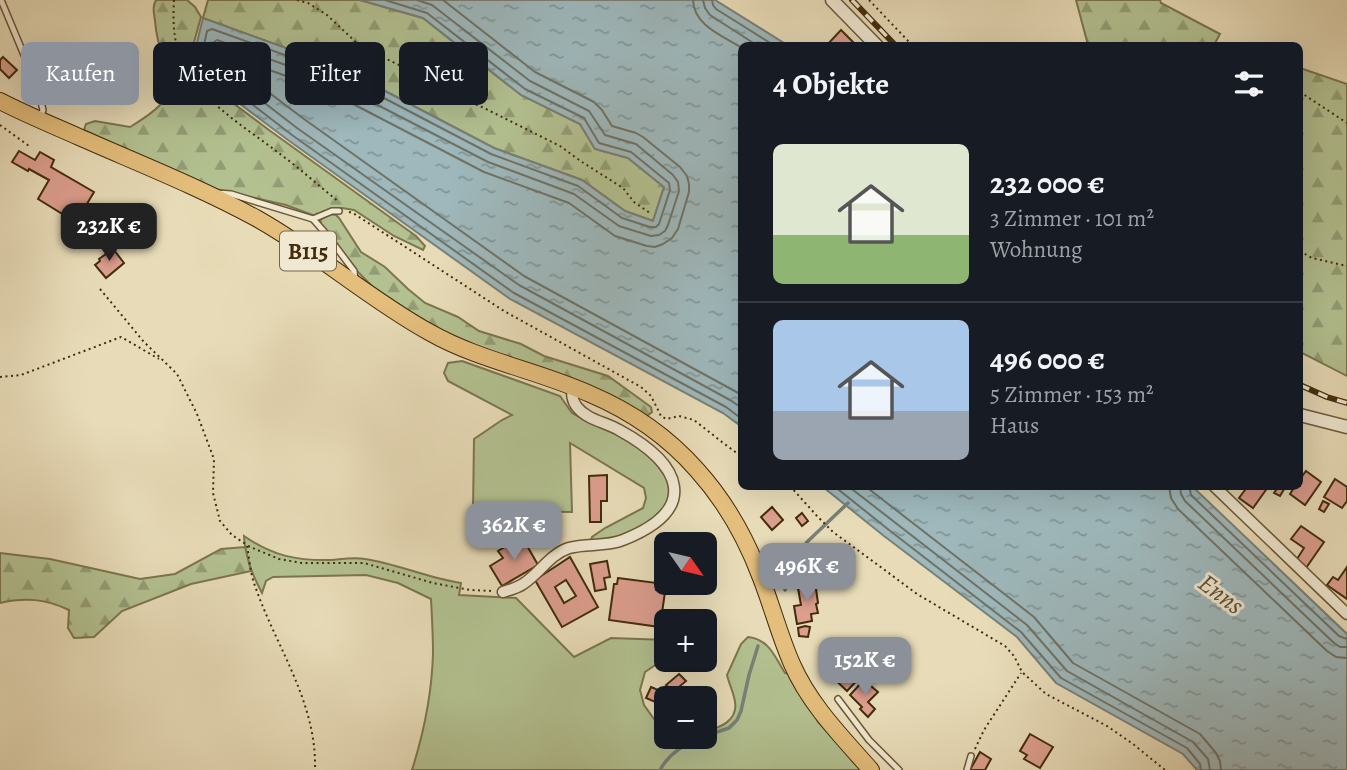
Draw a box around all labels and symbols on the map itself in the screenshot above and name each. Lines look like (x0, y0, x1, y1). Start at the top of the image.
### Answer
pin: 232K € (52, 204, 166, 263)
road number: B115 (280, 232, 336, 270)
pin: 362K € (457, 503, 571, 562)
north arrow (654, 532, 718, 595)
pin: 496K € (750, 544, 864, 603)
water label: Enns (1191, 565, 1251, 623)
pin: 152K € (808, 638, 922, 697)

